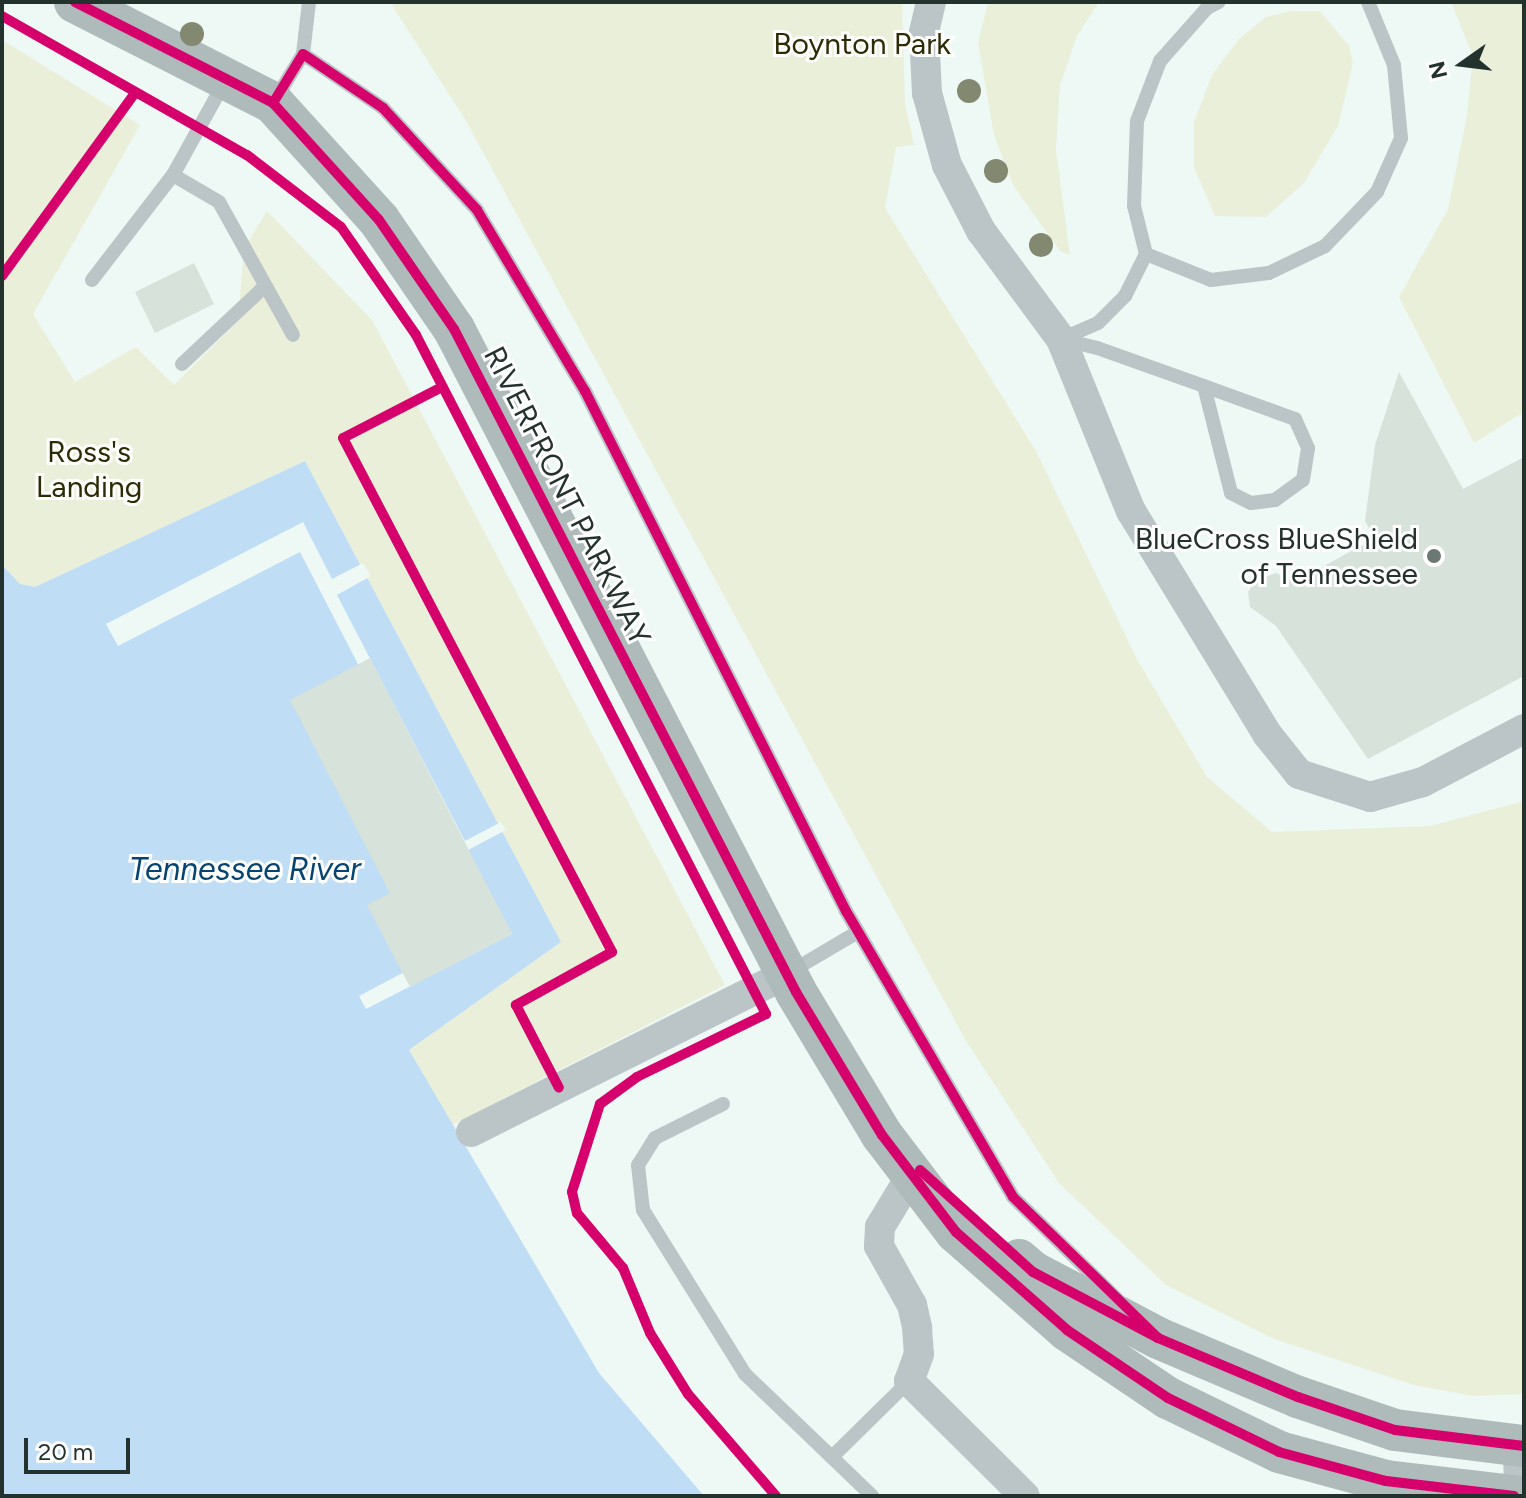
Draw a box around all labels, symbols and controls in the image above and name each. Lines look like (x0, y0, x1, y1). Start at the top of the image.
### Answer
north arrow (1422, 24, 1502, 104)
park label: Boynton Park (773, 26, 951, 62)
text: N (1423, 58, 1453, 81)
street label: RIVERFRONT PARKWAY (476, 341, 658, 651)
park label: Ross's Landing (36, 434, 142, 504)
place label: BlueCross BlueShield of Tennessee (1135, 521, 1418, 592)
marker: BlueCross BlueShield of Tennessee (1425, 547, 1443, 565)
water label: Tennessee River (129, 850, 361, 888)
scale bar (28, 1422, 134, 1472)
text: 20 m (38, 1437, 93, 1466)

